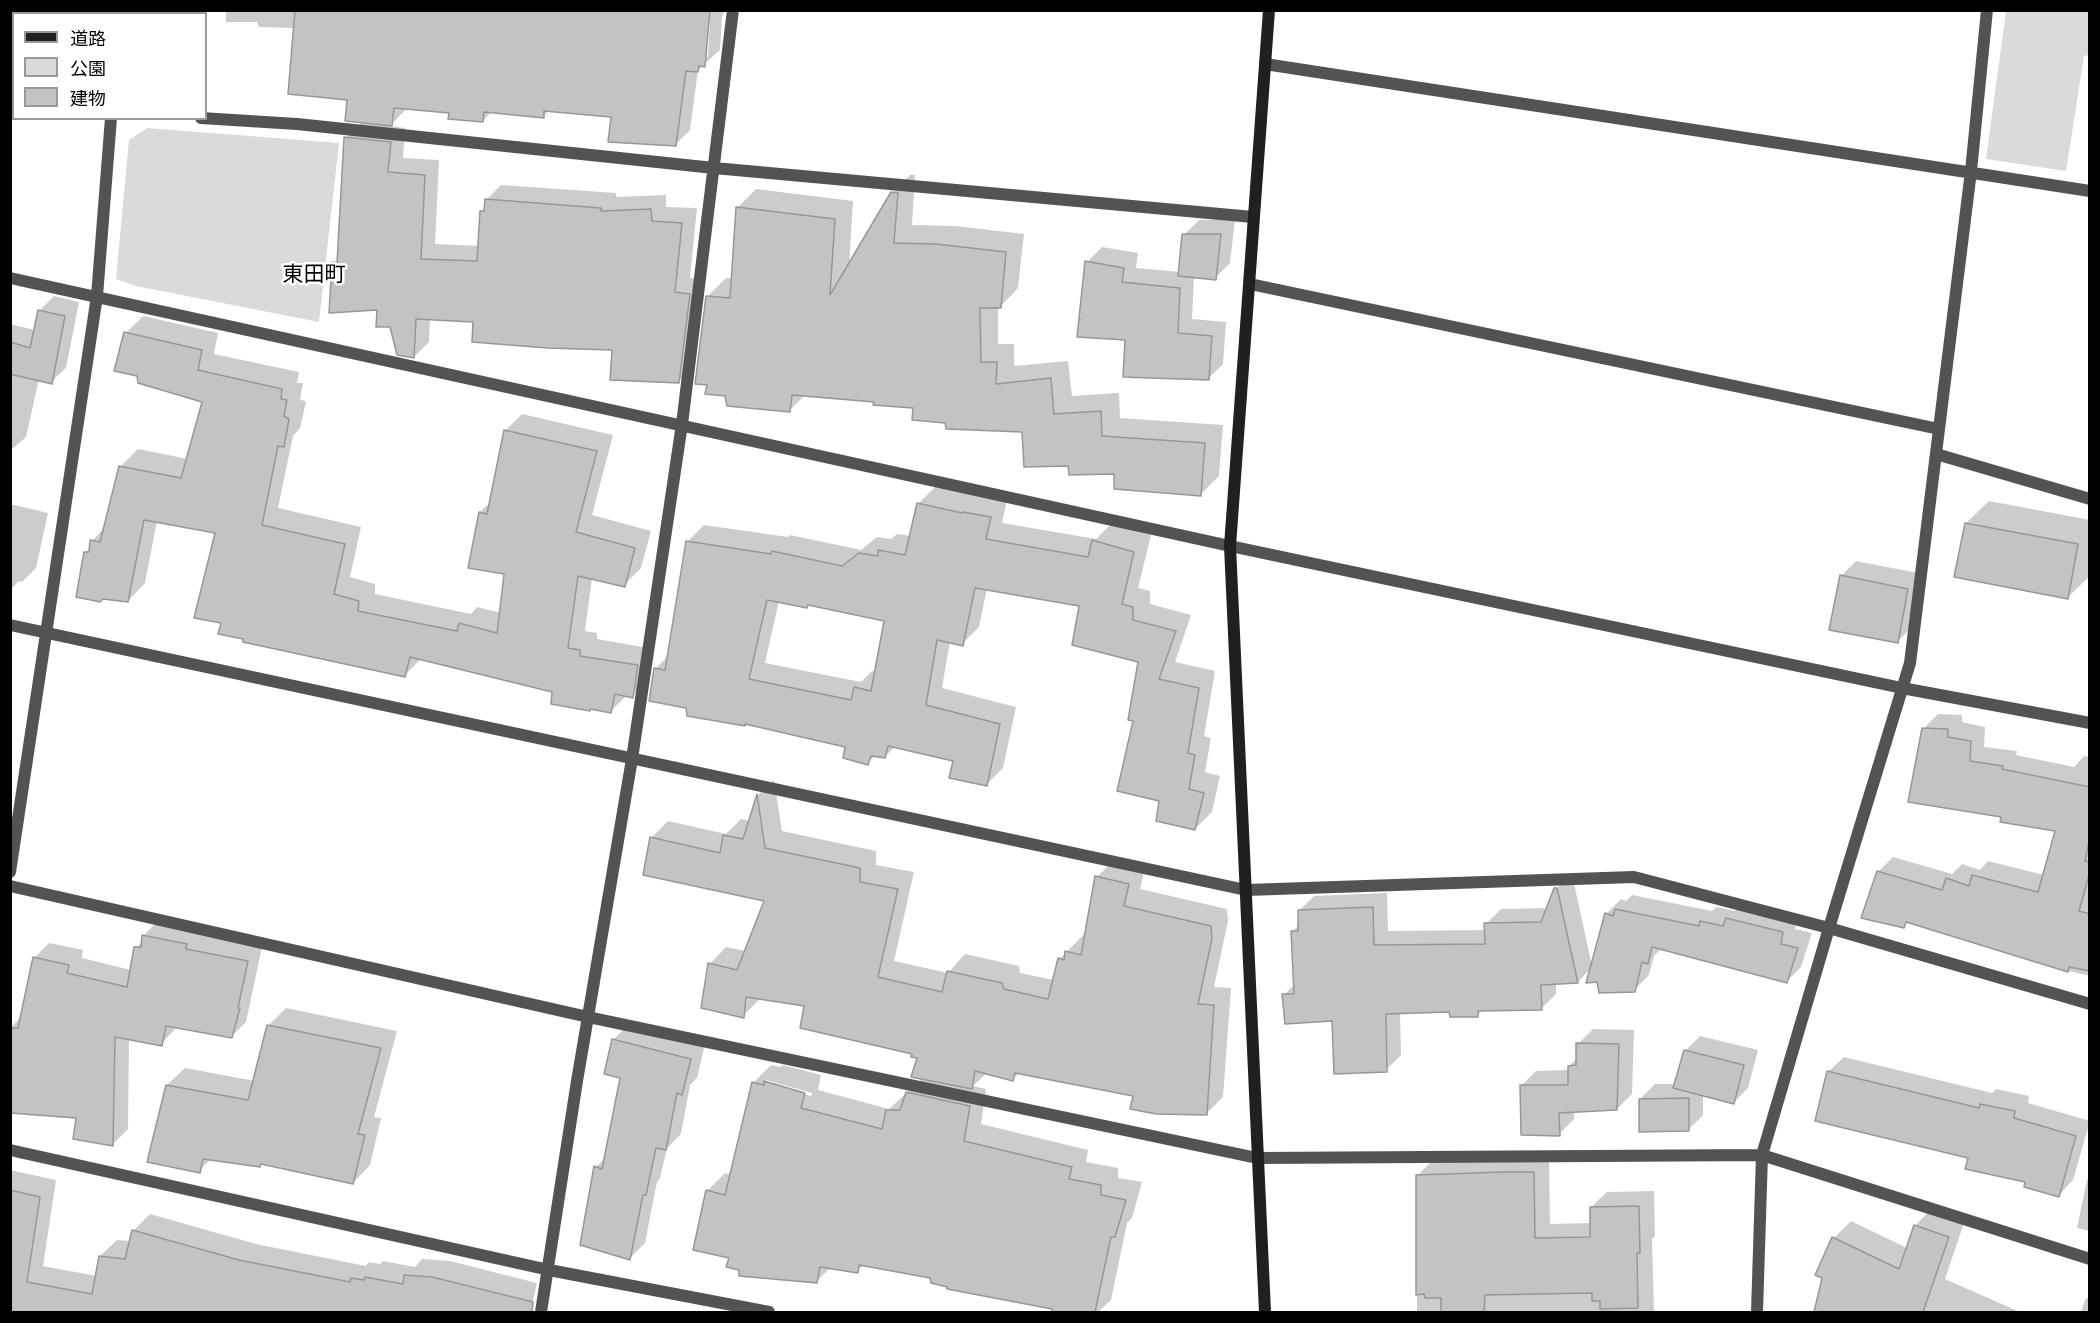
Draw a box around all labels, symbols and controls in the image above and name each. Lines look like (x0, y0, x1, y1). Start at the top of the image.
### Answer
legend (12, 12, 207, 120)
text: 道路 (70, 28, 106, 49)
text: 公園 (70, 58, 106, 79)
text: 建物 (70, 88, 106, 109)
district label: 東田町 (283, 262, 345, 288)

